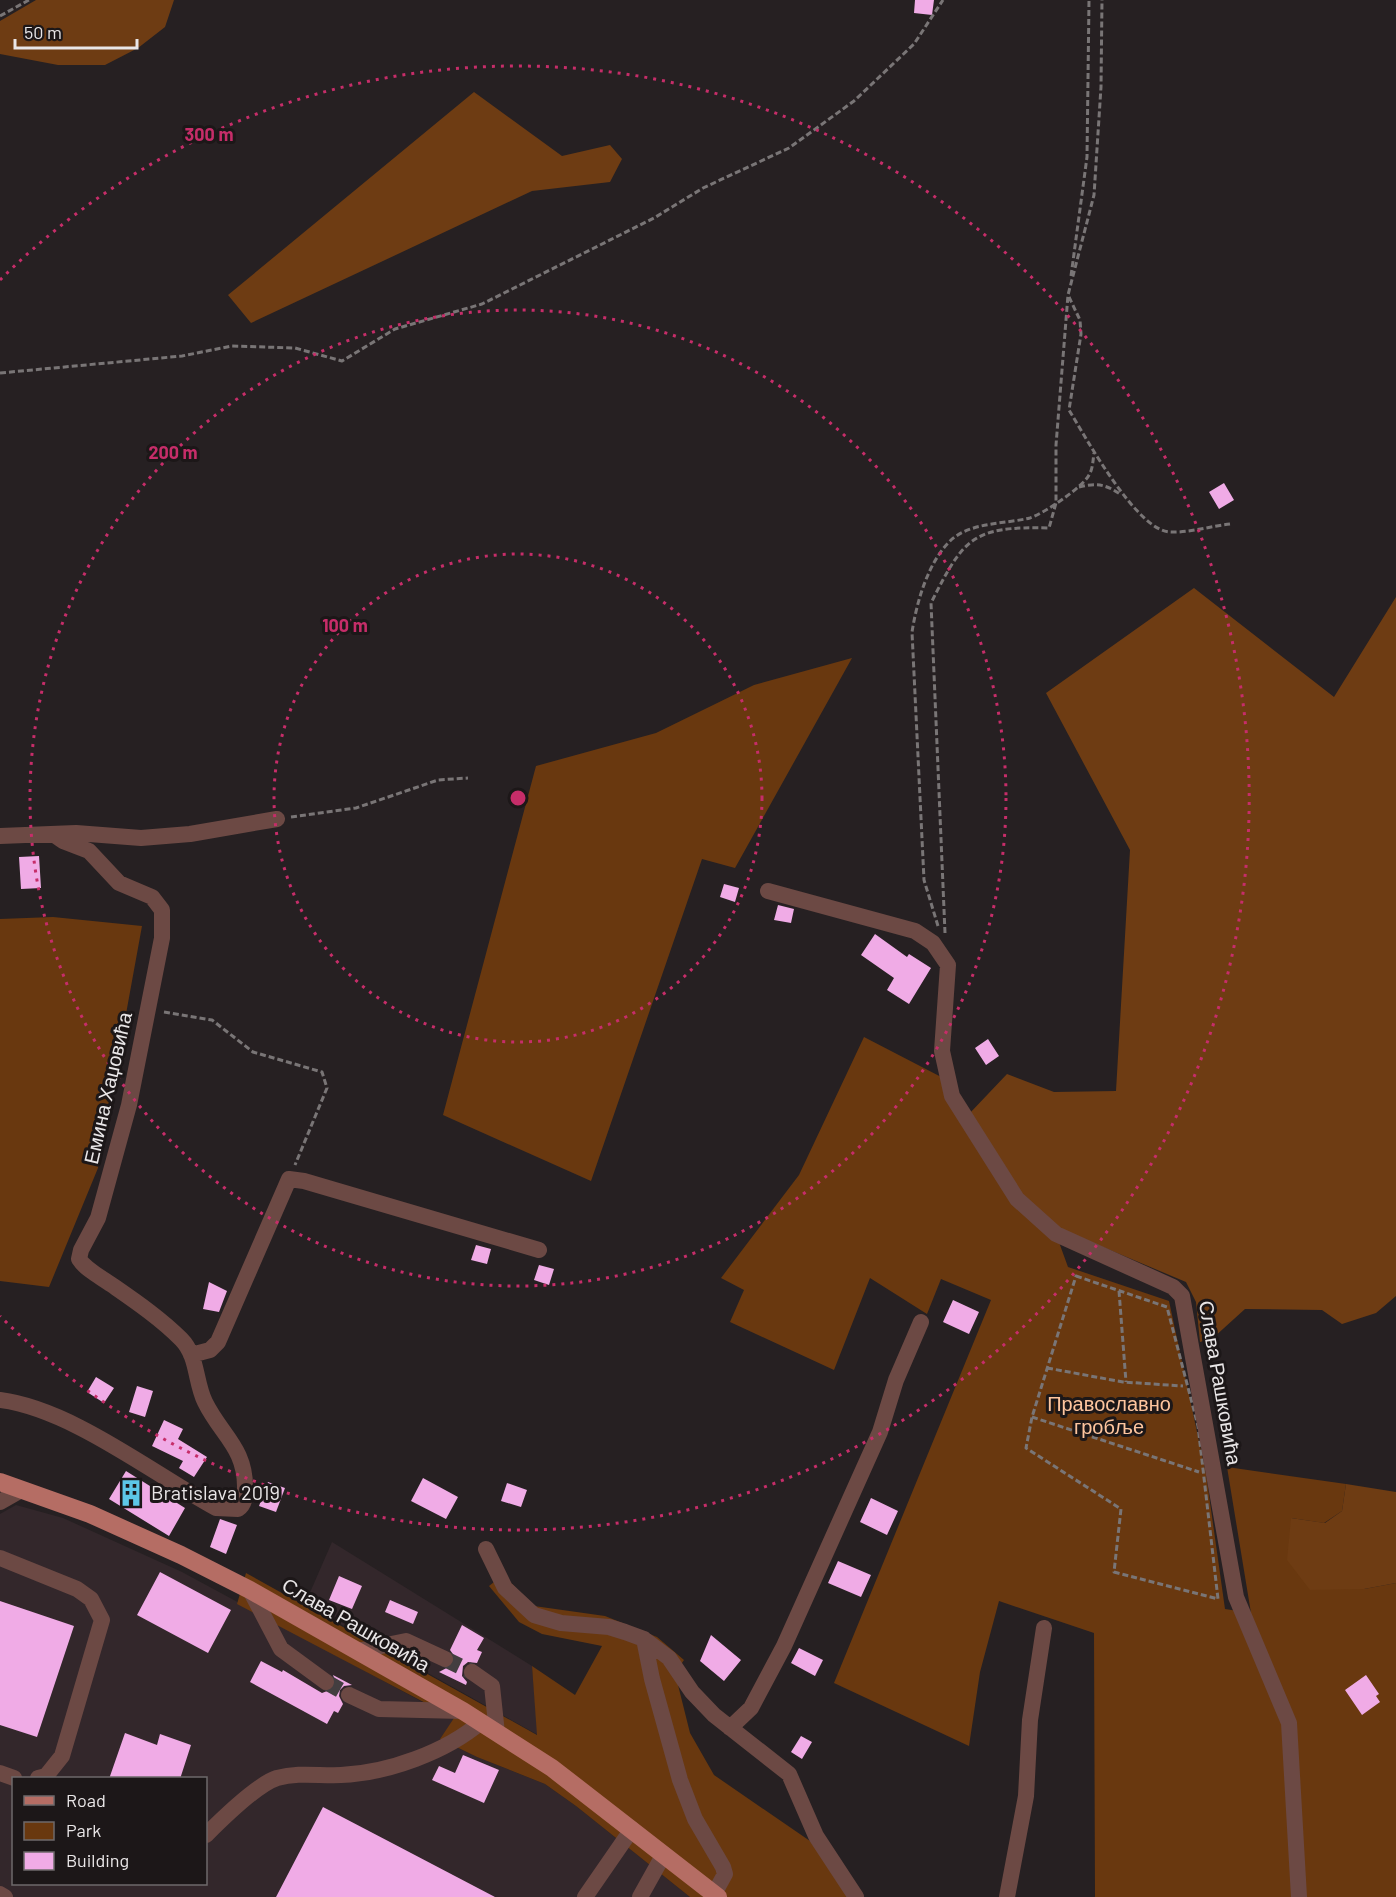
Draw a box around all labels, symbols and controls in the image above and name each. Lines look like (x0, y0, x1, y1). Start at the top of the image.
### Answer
scale bar (15, 12, 136, 50)
text: 50 m (24, 21, 62, 43)
text: 300 m (185, 123, 233, 145)
text: 200 m (148, 441, 198, 463)
text: 100 m (322, 614, 368, 636)
centre of rings (508, 788, 528, 808)
street label: Емина Хаџовића (78, 1009, 136, 1166)
street label: Слава Рашковића (1195, 1299, 1247, 1468)
park label: Православно гробље (1047, 1391, 1171, 1438)
building icon: Bratislava 2019 (116, 1478, 146, 1508)
place label: Bratislava 2019 (151, 1480, 280, 1504)
street label: Слава Рашковића (278, 1572, 435, 1677)
legend (12, 1777, 207, 1885)
text: Road (66, 1789, 106, 1811)
text: Park (66, 1819, 101, 1841)
text: Building (66, 1849, 129, 1871)

